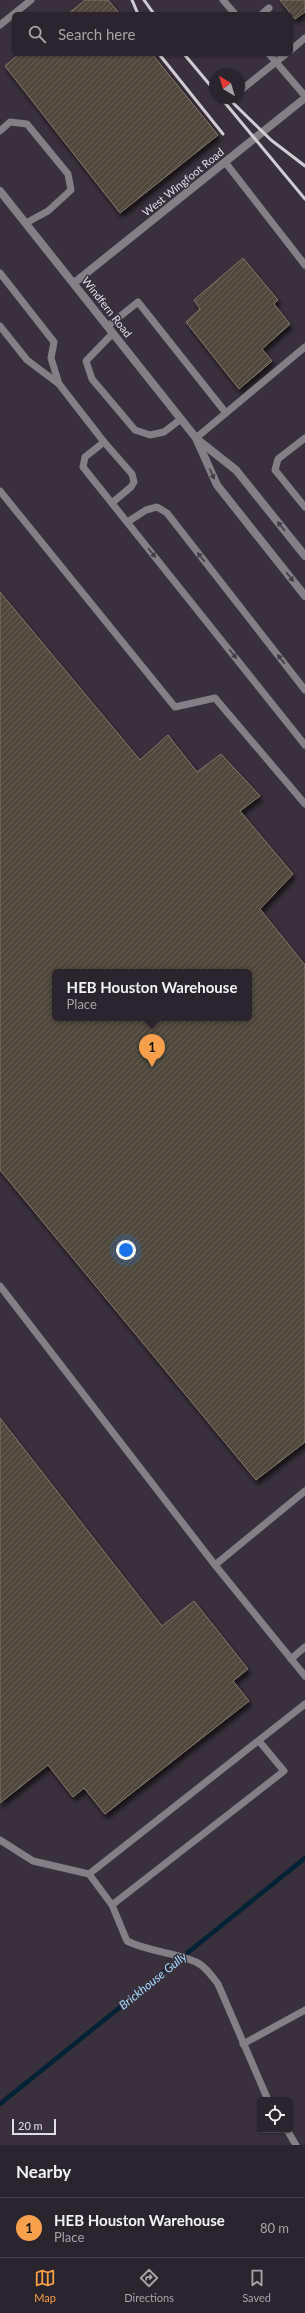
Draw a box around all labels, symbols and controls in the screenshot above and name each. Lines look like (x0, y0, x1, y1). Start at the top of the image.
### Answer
search box (12, 12, 293, 56)
icon: search (26, 23, 48, 45)
text: Search here (58, 25, 135, 43)
north arrow (209, 68, 245, 104)
street label: West Wingfoot Road (139, 145, 226, 218)
street label: Windfern Road (80, 274, 135, 340)
one-way arrow (209, 468, 215, 479)
one-way arrow (276, 520, 285, 531)
one-way arrow (147, 547, 156, 558)
one-way arrow (197, 551, 205, 562)
one-way arrow (286, 572, 294, 583)
one-way arrow (229, 649, 237, 660)
one-way arrow (277, 654, 285, 665)
popup (52, 969, 252, 1021)
text: HEB Houston Warehouse (67, 978, 237, 996)
text: Place (67, 996, 97, 1012)
pin: 1 (139, 1034, 165, 1067)
your location (116, 1240, 136, 1260)
water label: Brickhouse Gully (116, 1949, 190, 2013)
map controls (257, 2097, 293, 2133)
button: locate (257, 2097, 293, 2133)
scale bar (12, 2117, 56, 2136)
text: 20 m (18, 2119, 43, 2132)
text: Nearby (16, 2161, 71, 2182)
text: HEB Houston Warehouse (54, 2211, 225, 2229)
text: 1 (25, 2220, 33, 2236)
text: 80 m (260, 2220, 289, 2236)
text: Place (54, 2229, 84, 2245)
tab: Map (34, 2267, 56, 2304)
tab: Directions (124, 2267, 174, 2304)
tab: Saved (242, 2267, 271, 2304)

